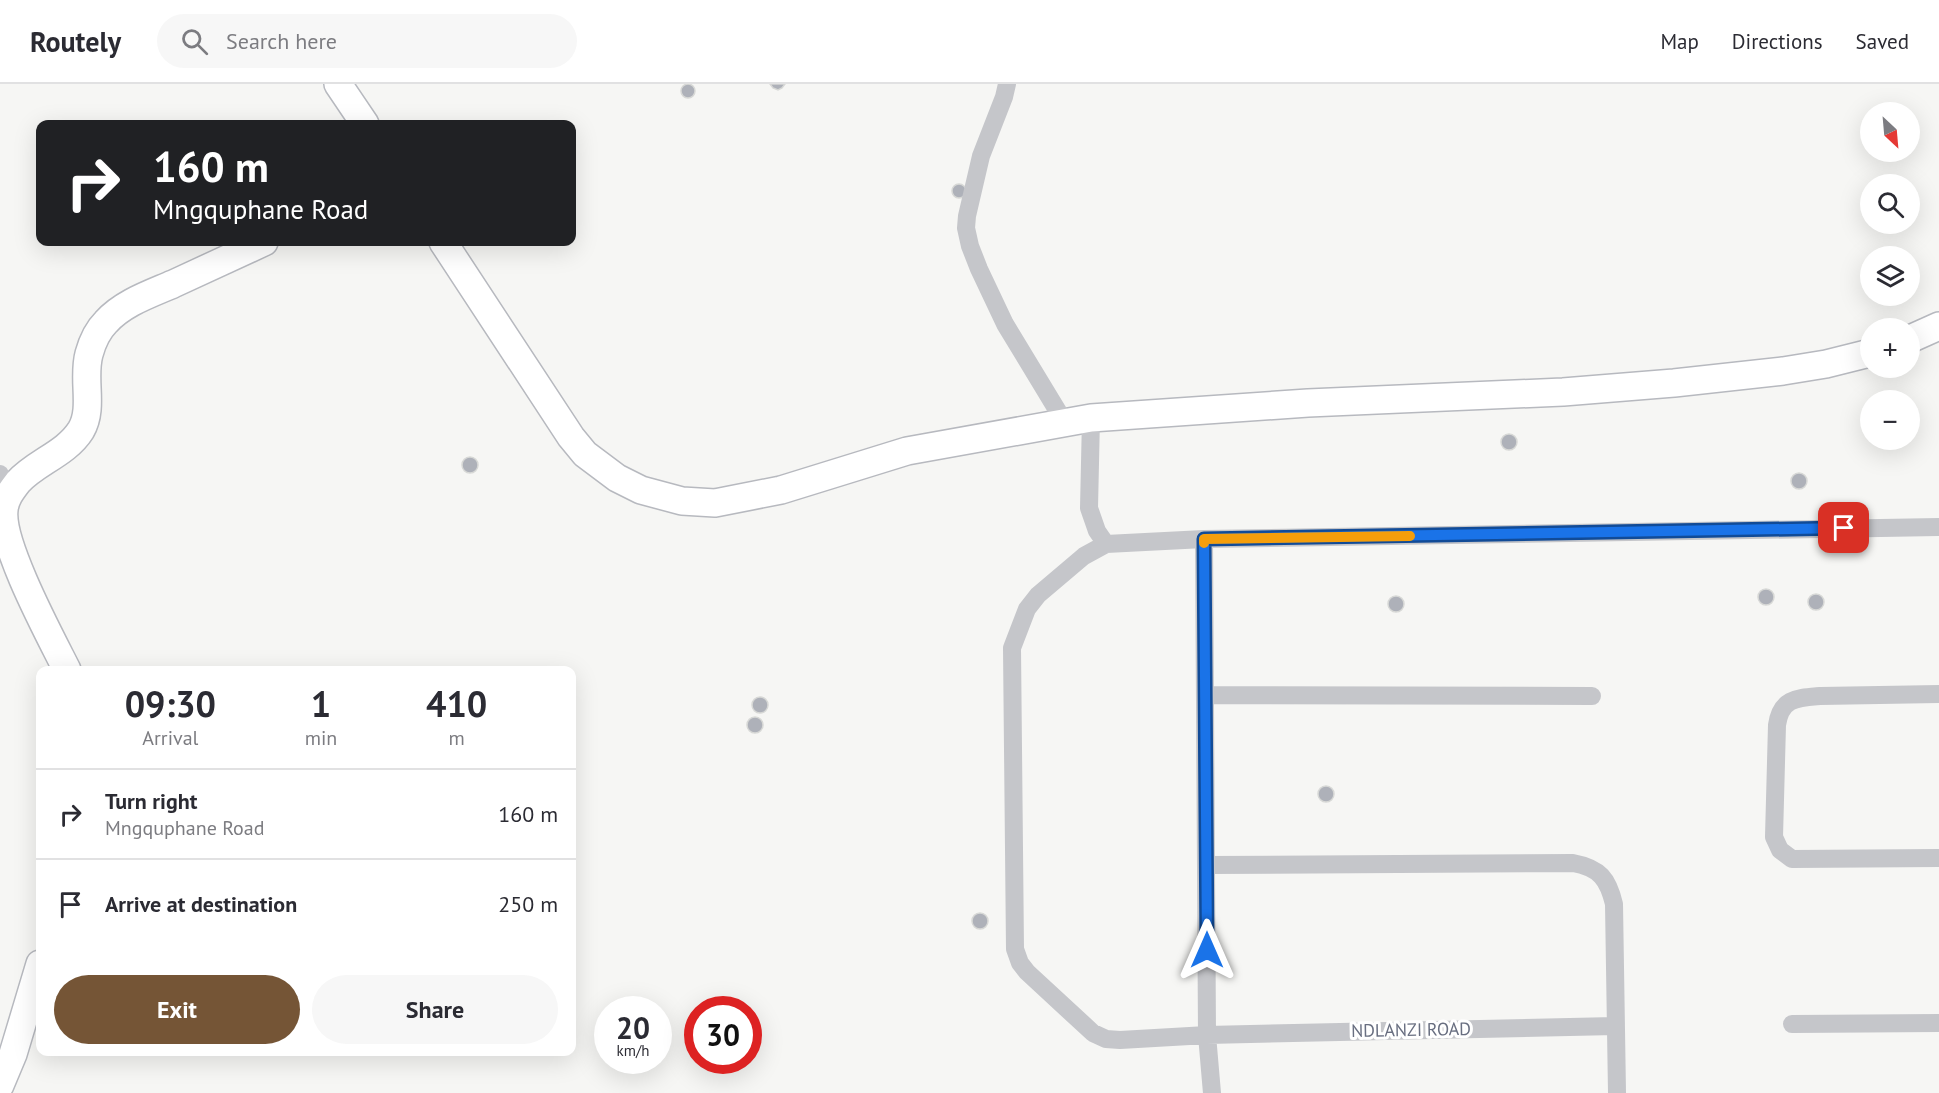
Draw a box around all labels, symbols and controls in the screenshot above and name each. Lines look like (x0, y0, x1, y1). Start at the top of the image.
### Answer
search box (157, 14, 577, 68)
text: Routely (30, 23, 121, 60)
icon: search (178, 25, 211, 58)
text: Search here (226, 27, 337, 55)
text: Map (1660, 28, 1699, 55)
text: Directions (1732, 28, 1823, 55)
text: Saved (1856, 28, 1909, 55)
north arrow (1860, 102, 1920, 162)
map controls (1860, 102, 1920, 450)
text: 160 m (153, 139, 269, 194)
icon: right (54, 144, 132, 222)
button: search (1860, 174, 1920, 234)
text: Mngquphane Road (153, 192, 368, 226)
button: layers (1860, 246, 1920, 306)
button: + (1860, 318, 1920, 378)
button: − (1860, 390, 1920, 450)
pin (1818, 502, 1869, 553)
icon: arrive (1827, 511, 1860, 544)
text: 09:30 (125, 680, 216, 727)
text: 1 (311, 680, 331, 727)
text: 410 (426, 680, 487, 727)
text: Arrival (142, 725, 198, 751)
text: min (305, 725, 337, 751)
text: m (449, 725, 465, 751)
text: Turn right (105, 787, 197, 815)
icon: right (54, 798, 87, 831)
text: 160 m (498, 800, 558, 828)
text: Mngquphane Road (105, 815, 264, 841)
icon: arrive (54, 888, 87, 921)
text: Arrive at destination (105, 890, 297, 918)
text: 250 m (498, 890, 558, 918)
position arrow (1175, 918, 1239, 982)
button: Exit (54, 975, 300, 1044)
button: Share (312, 975, 558, 1044)
speed limit sign: 30 (684, 996, 762, 1074)
text: 20 (616, 1008, 650, 1047)
street label: NDLANZI ROAD (1351, 1017, 1471, 1042)
text: km/h (617, 1041, 649, 1060)

